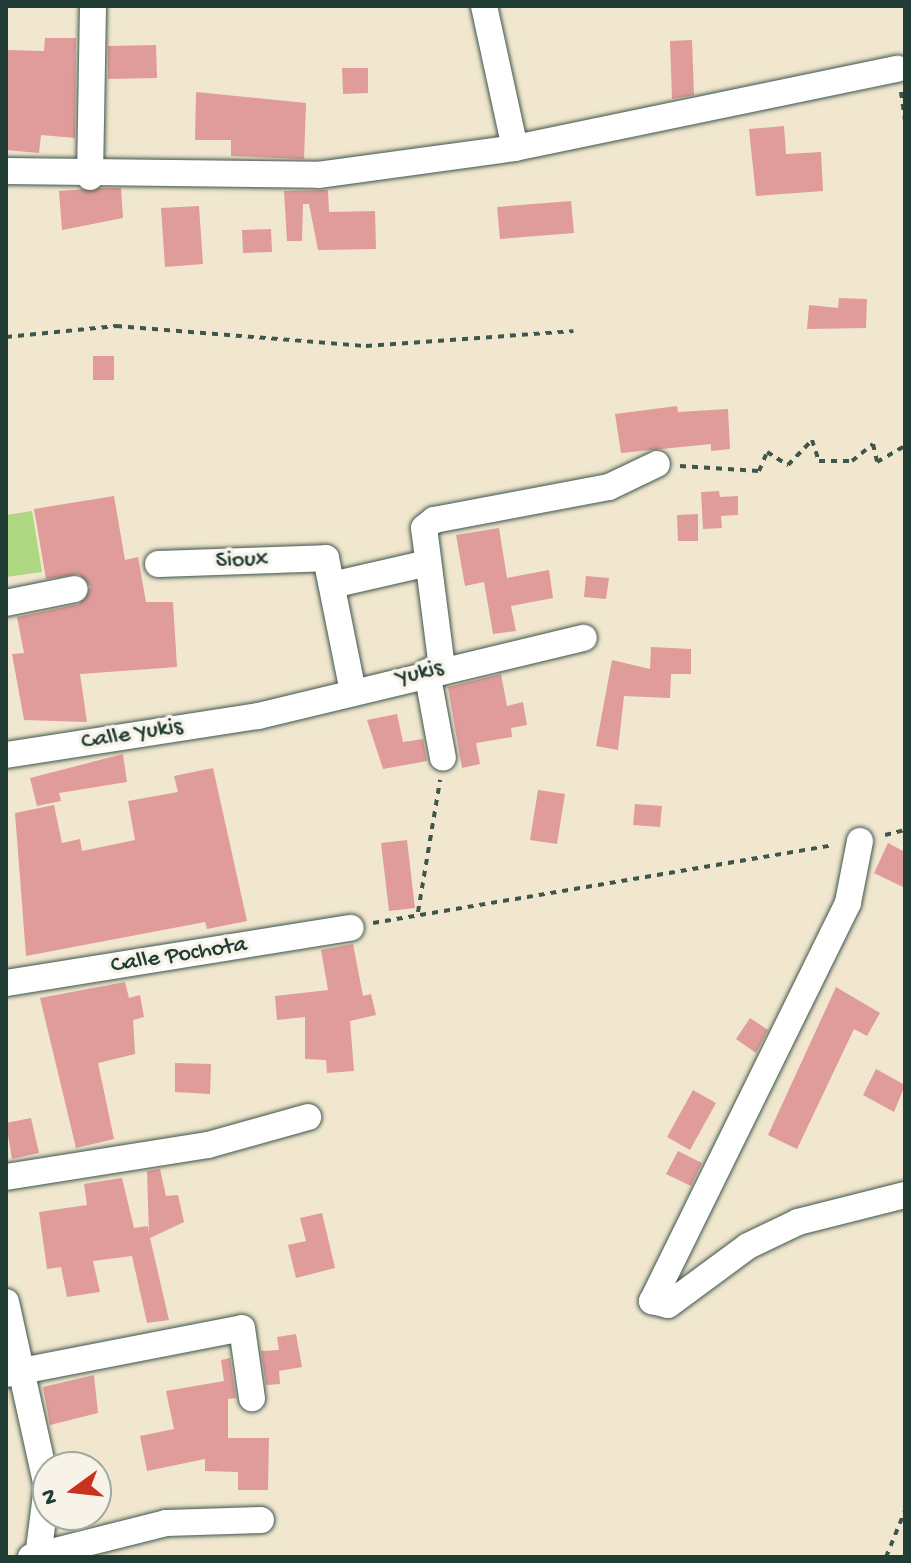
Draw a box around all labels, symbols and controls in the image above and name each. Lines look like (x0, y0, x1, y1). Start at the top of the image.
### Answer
street label: Sioux (215, 546, 269, 576)
street label: Yukis (394, 654, 446, 694)
street label: Calle Yukis (79, 713, 185, 757)
street label: Calle Pochota (109, 931, 249, 981)
north arrow (32, 1451, 112, 1531)
text: N (36, 1486, 65, 1507)

